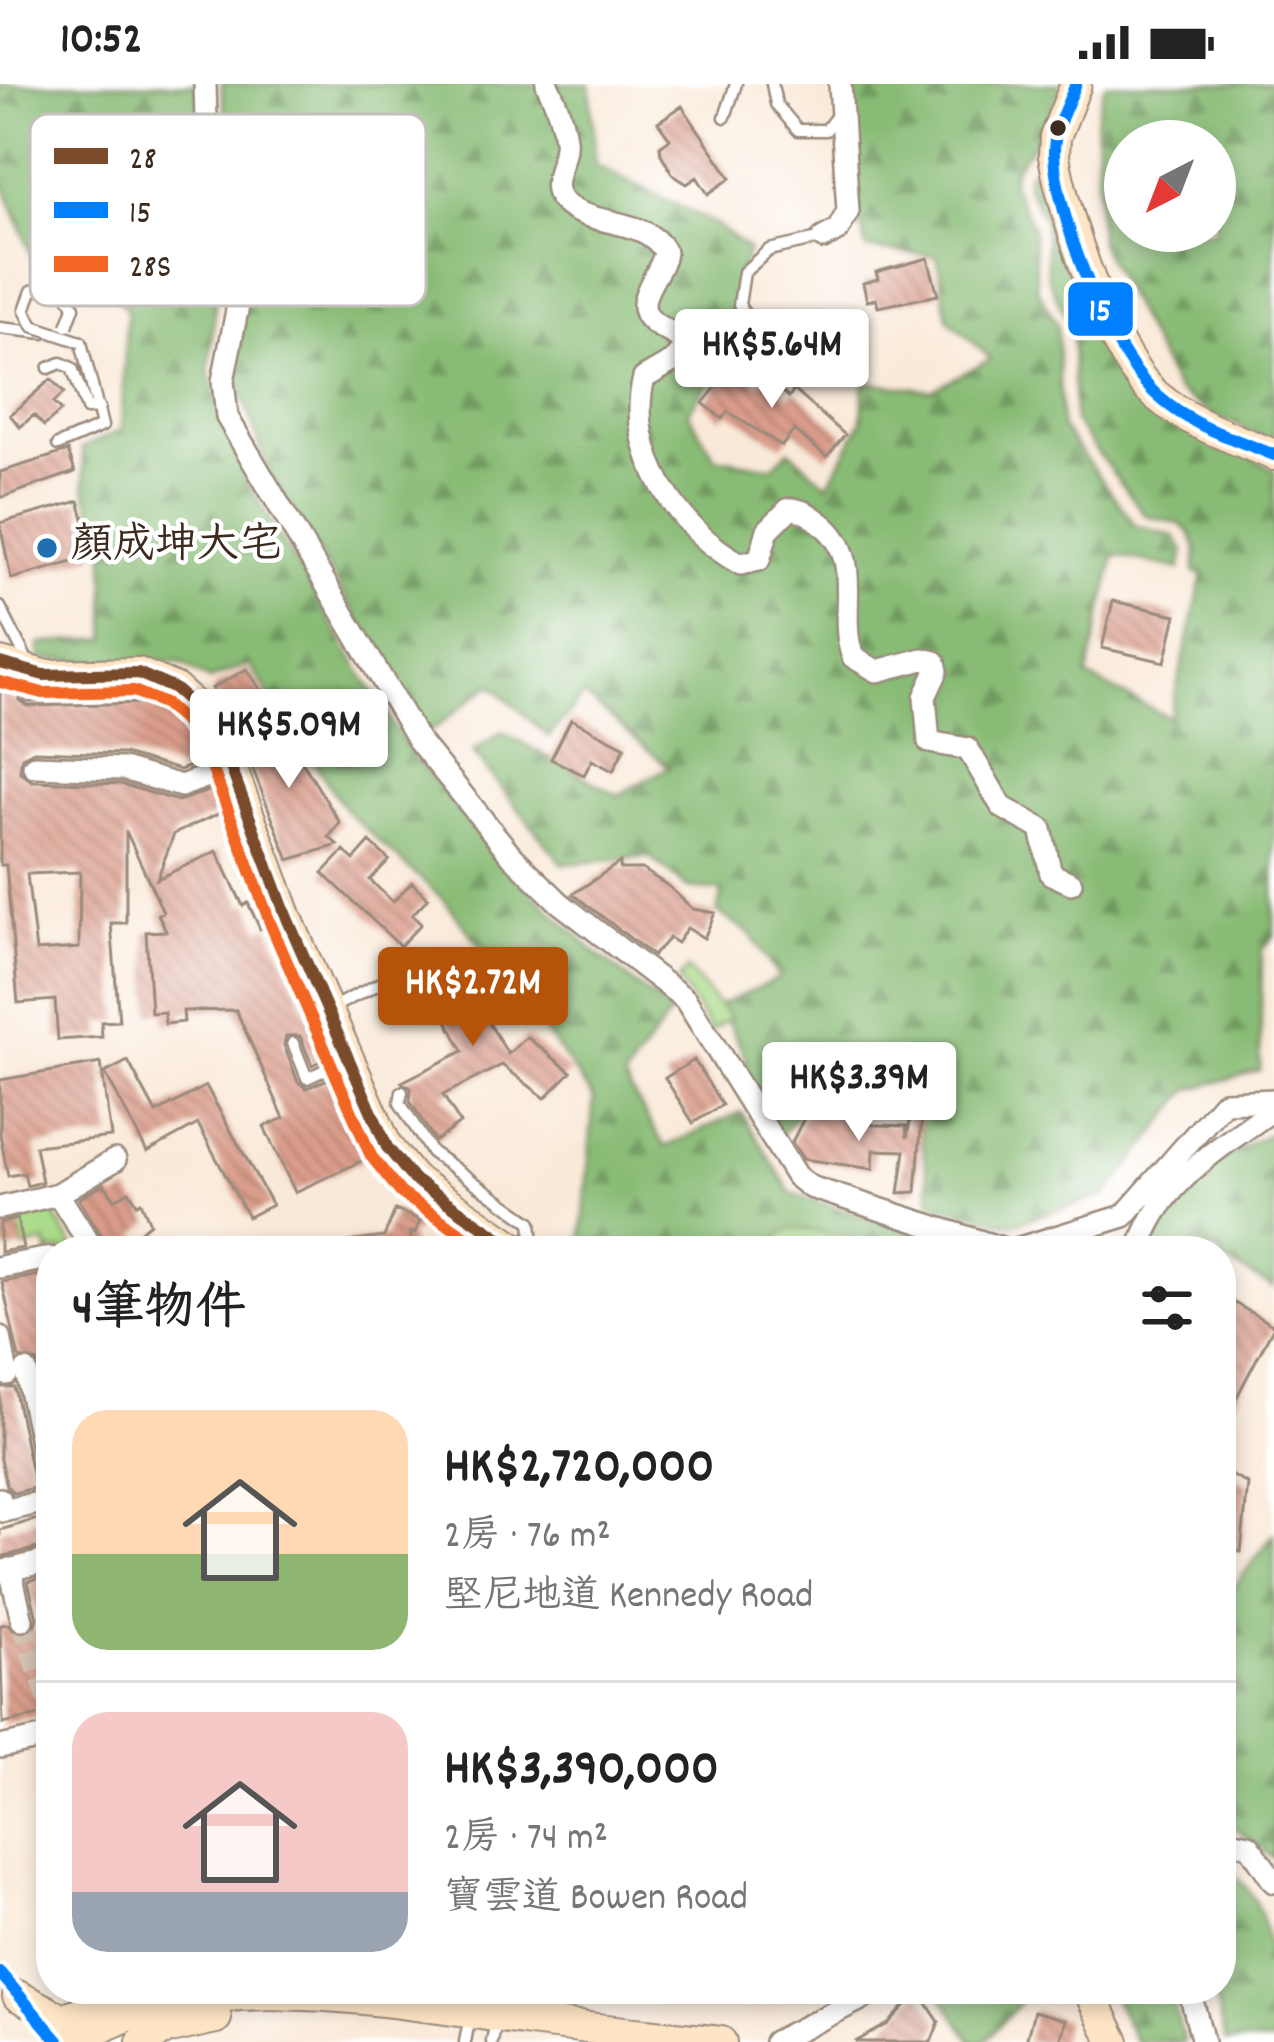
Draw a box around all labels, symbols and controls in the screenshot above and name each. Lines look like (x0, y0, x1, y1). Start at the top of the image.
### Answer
text: 10:52 (60, 10, 142, 74)
legend (30, 114, 426, 306)
unlabelled marker (1047, 117, 1069, 139)
north arrow (1104, 120, 1236, 252)
map controls (1104, 120, 1236, 252)
text: 28 (129, 138, 157, 185)
text: 15 (129, 192, 152, 239)
text: 28S (129, 246, 171, 293)
line badge: 15 (1066, 280, 1135, 338)
text: 15 (1089, 290, 1111, 337)
pin: HK$5.64M (648, 309, 896, 411)
text: HK$5.64M (702, 320, 842, 375)
place label: 顏成坤大宅 (71, 518, 281, 578)
marker: 顏成坤大宅 (34, 535, 60, 561)
pin: HK$5.09M (165, 689, 413, 791)
text: HK$5.09M (217, 700, 361, 755)
pin: HK$2.72M (349, 947, 597, 1049)
text: HK$2.72M (405, 958, 541, 1013)
pin: HK$3.39M (735, 1042, 983, 1144)
text: HK$3.39M (789, 1053, 929, 1108)
icon: filters (1134, 1275, 1200, 1341)
text: 4筆物件 (72, 1276, 246, 1348)
text: HK$2,720,000 (444, 1434, 714, 1506)
icon: home (168, 1458, 312, 1602)
text: 2房 · 76 m² (444, 1511, 611, 1566)
text: 堅尼地道 Kennedy Road (444, 1571, 813, 1626)
text: HK$3,390,000 (444, 1736, 719, 1808)
icon: home (168, 1760, 312, 1904)
text: 2房 · 74 m² (444, 1813, 608, 1868)
text: 寶雲道 Bowen Road (444, 1873, 748, 1928)

